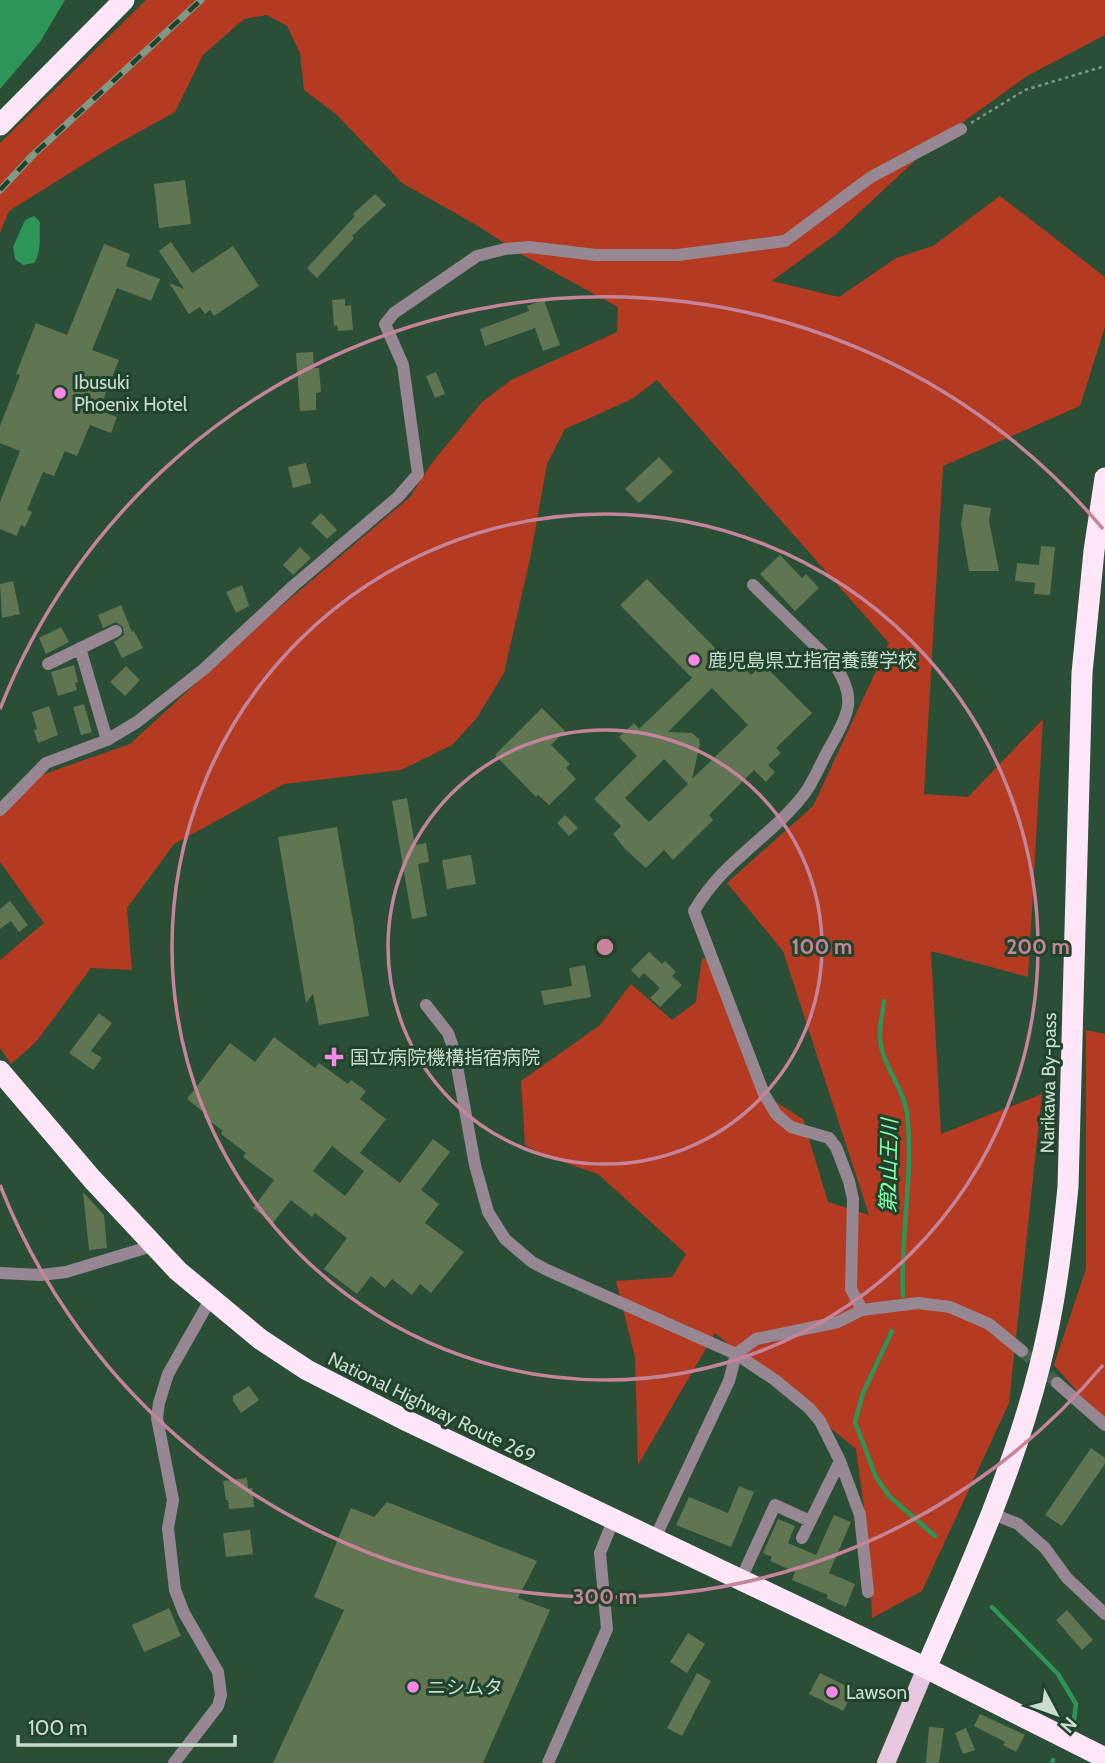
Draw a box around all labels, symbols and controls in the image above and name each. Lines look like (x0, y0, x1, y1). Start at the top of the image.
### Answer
place label: Ibusuki Phoenix Hotel (74, 371, 188, 416)
marker: Ibusuki Phoenix Hotel (52, 385, 68, 401)
place label: 鹿児島県立指宿養護学校 (708, 649, 917, 672)
marker: 鹿児島県立指宿養護学校 (686, 652, 702, 668)
text: 100 m (792, 934, 852, 959)
text: 200 m (1006, 934, 1070, 959)
centre of rings (593, 935, 617, 959)
street label: Narikawa By-pass (1036, 1012, 1061, 1154)
place label: 国立病院機構指宿病院 (350, 1046, 540, 1069)
marker: 国立病院機構指宿病院 (324, 1047, 344, 1067)
water label: 第2山王川 (875, 1117, 902, 1213)
street label: National Highway Route 269 (324, 1347, 539, 1468)
text: 300 m (573, 1584, 637, 1609)
place label: ニシムタ (427, 1676, 503, 1699)
marker: ニシムタ (405, 1679, 421, 1695)
north arrow (1021, 1679, 1091, 1749)
place label: Lawson (846, 1681, 907, 1704)
marker: Lawson (824, 1684, 840, 1700)
scale bar (18, 1704, 234, 1748)
text: N (1055, 1712, 1082, 1737)
text: 100 m (28, 1715, 87, 1740)

